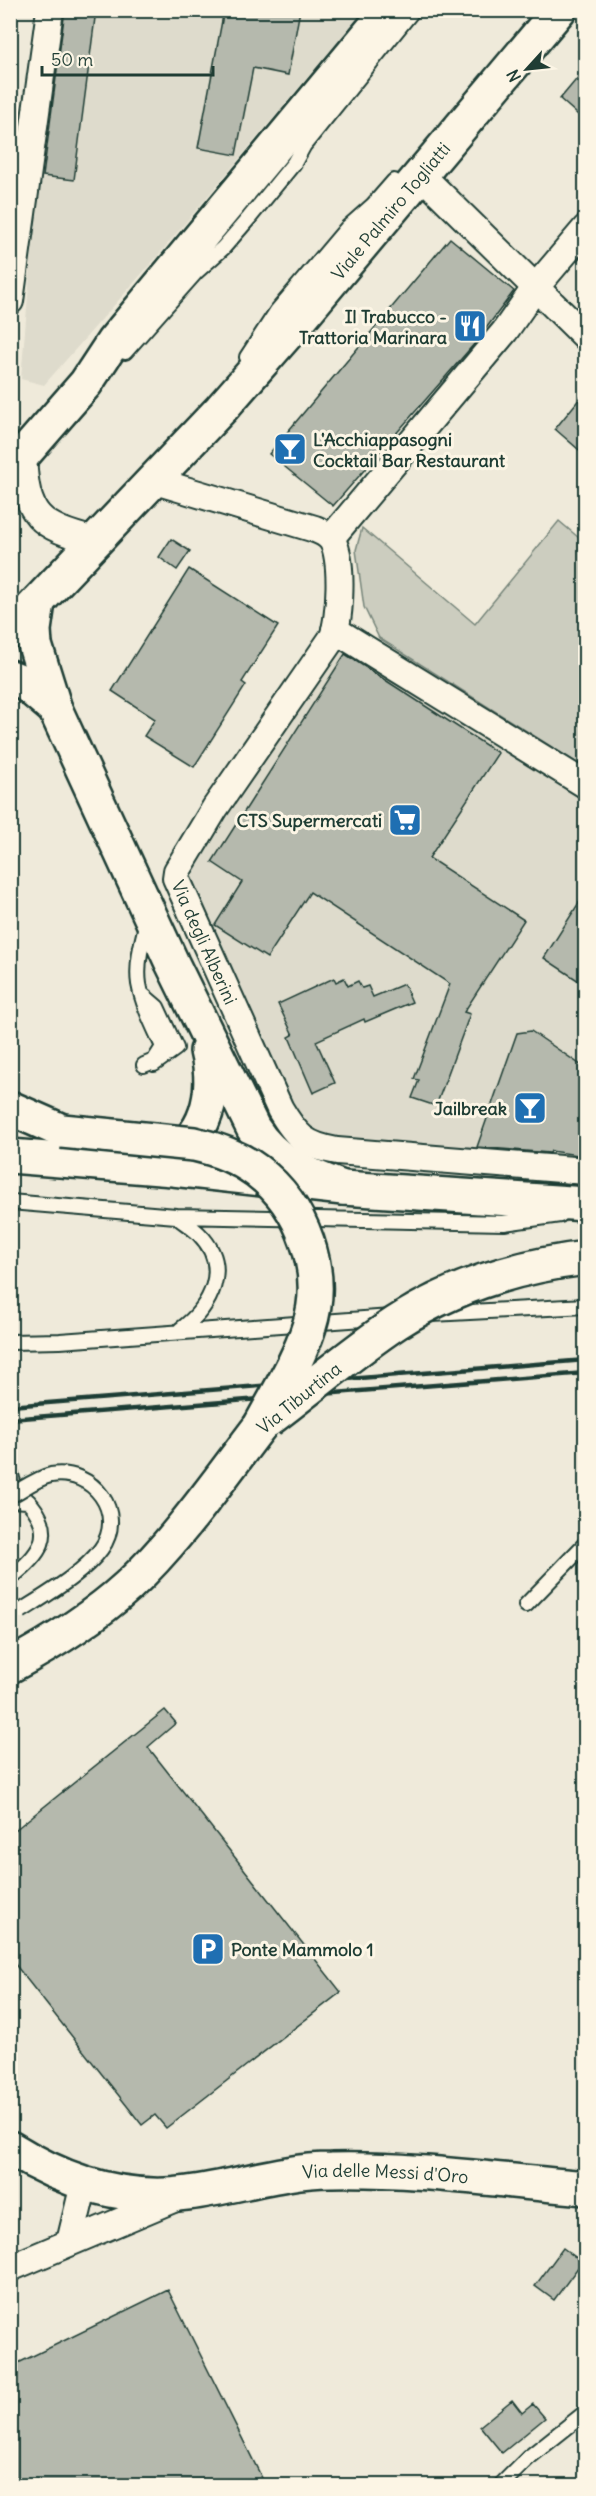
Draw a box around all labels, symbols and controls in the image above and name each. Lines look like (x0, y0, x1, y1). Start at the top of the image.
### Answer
scale bar (42, 39, 213, 77)
north arrow (497, 39, 557, 99)
text: 50 m (51, 48, 93, 71)
text: N (502, 66, 525, 85)
street label: Viale Palmiro Togliatti (326, 137, 455, 284)
place label: Il Trabucco - Trattoria Marinara (299, 305, 447, 349)
restaurant icon: Il Trabucco - Trattoria Marinara (452, 308, 488, 344)
place label: L'Acchiappasogni Cocktail Bar Restaurant (313, 428, 506, 472)
bar icon: L'Acchiappasogni Cocktail Bar Restaurant (272, 431, 308, 467)
supermarket icon: CTS Supermercati (387, 802, 423, 838)
place label: CTS Supermercati (237, 809, 382, 832)
street label: Via degli Alberini (167, 876, 243, 1008)
bar icon: Jailbreak (512, 1090, 548, 1126)
place label: Jailbreak (434, 1097, 507, 1120)
street label: Via Tiburtina (252, 1357, 346, 1439)
parking icon: Ponte Mammolo 1 (190, 1931, 226, 1967)
place label: Ponte Mammolo 1 (231, 1938, 374, 1961)
street label: Via delle Messi d'Oro (301, 2158, 470, 2188)

